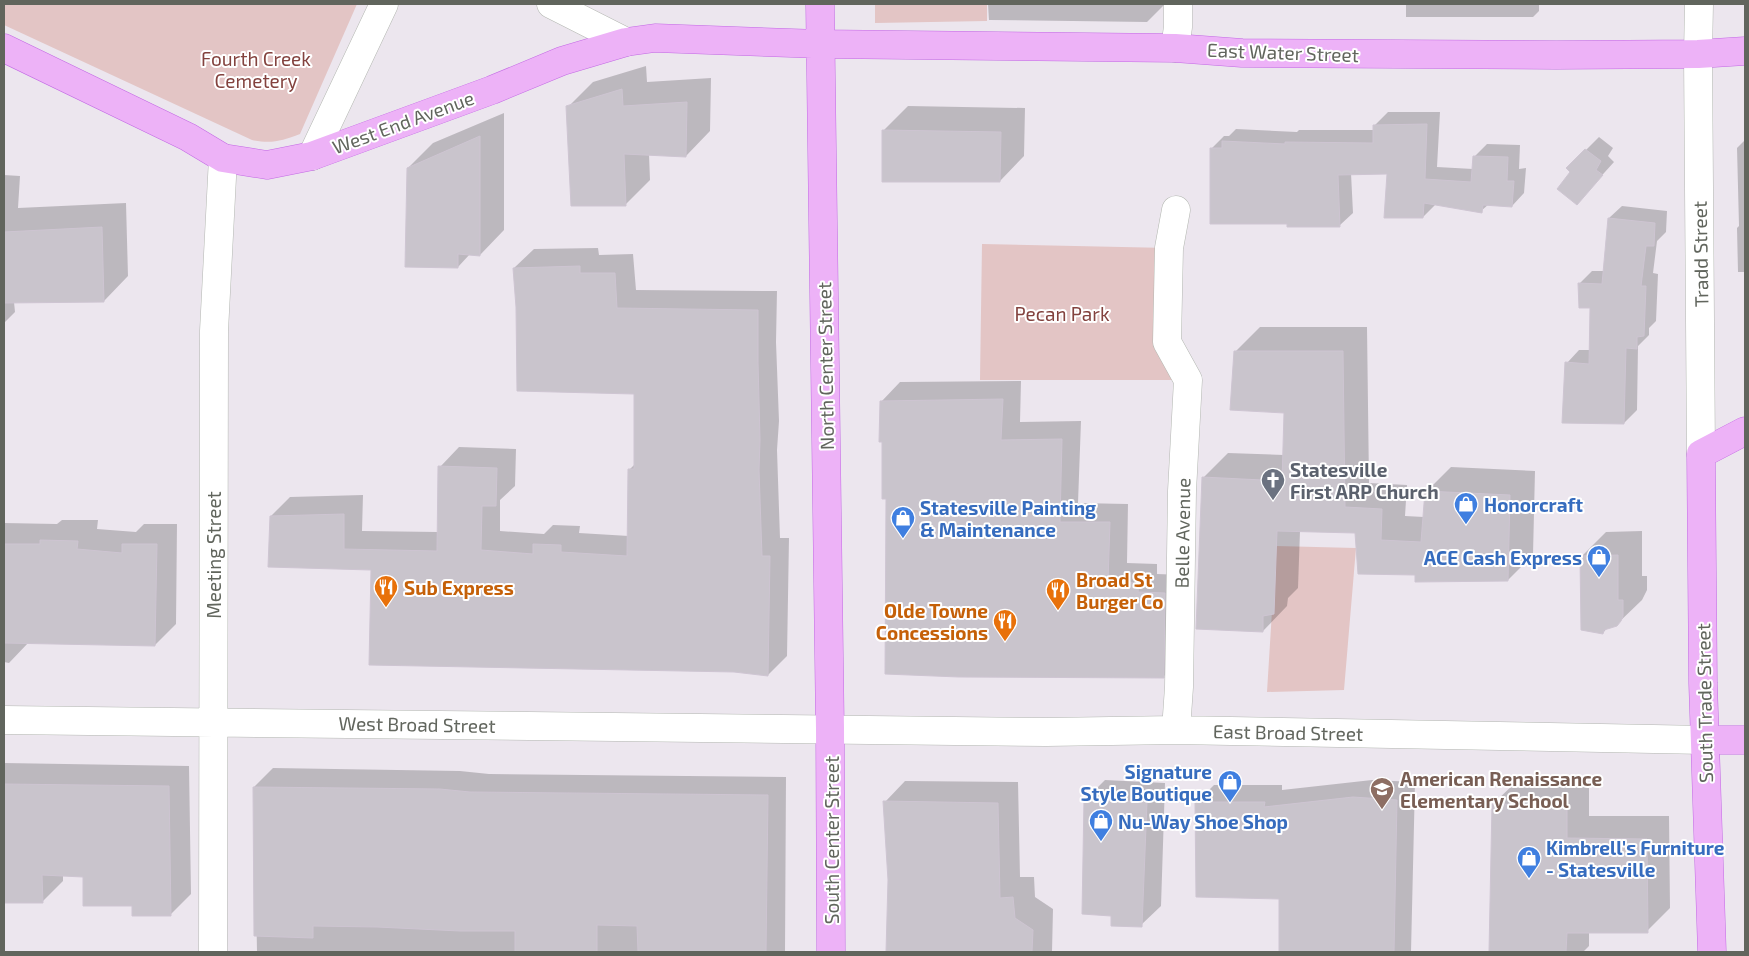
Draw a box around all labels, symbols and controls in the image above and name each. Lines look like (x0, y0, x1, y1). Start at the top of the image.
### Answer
street label: East Water Street (1207, 38, 1359, 66)
park label: Fourth Creek Cemetery (201, 47, 311, 92)
street label: West End Avenue (329, 86, 477, 158)
street label: Tradd Street (1688, 201, 1712, 307)
street label: North Center Street (812, 282, 838, 450)
park label: Pecan Park (1014, 302, 1110, 325)
place label: Statesville First ARP Church (1290, 458, 1439, 503)
church icon: Statesville First ARP Church (1260, 467, 1286, 501)
street label: Belle Avenue (1170, 477, 1194, 589)
street label: Meeting Street (202, 491, 225, 619)
shop icon: Honorcraft (1453, 491, 1479, 525)
place label: Honorcraft (1484, 493, 1583, 516)
place label: Statesville Painting & Maintenance (920, 496, 1096, 541)
shop icon: Statesville Painting & Maintenance (890, 505, 916, 539)
shop icon: ACE Cash Express (1586, 544, 1612, 578)
place label: ACE Cash Express (1424, 546, 1582, 569)
place label: Broad St Burger Co (1076, 568, 1163, 613)
restaurant icon: Sub Express (373, 574, 399, 608)
place label: Sub Express (404, 576, 514, 599)
restaurant icon: Broad St Burger Co (1045, 577, 1071, 611)
place label: Olde Towne Concessions (876, 599, 988, 644)
restaurant icon: Olde Towne Concessions (992, 608, 1018, 642)
street label: South Trade Street (1691, 623, 1717, 783)
street label: West Broad Street (338, 711, 496, 737)
street label: East Broad Street (1213, 719, 1363, 745)
street label: South Center Street (820, 756, 843, 924)
place label: Signature Style Boutique (1080, 760, 1212, 806)
place label: American Renaissance Elementary School (1400, 767, 1603, 813)
shop icon: Signature Style Boutique (1217, 769, 1243, 803)
school or university icon: American Renaissance Elementary School (1369, 776, 1395, 810)
shop icon: Nu-Way Shoe Shop (1088, 808, 1114, 842)
place label: Nu-Way Shoe Shop (1118, 810, 1288, 834)
place label: Kimbrell's Furniture - Statesville (1546, 836, 1725, 881)
shop icon: Kimbrell's Furniture - Statesville (1516, 845, 1542, 879)

